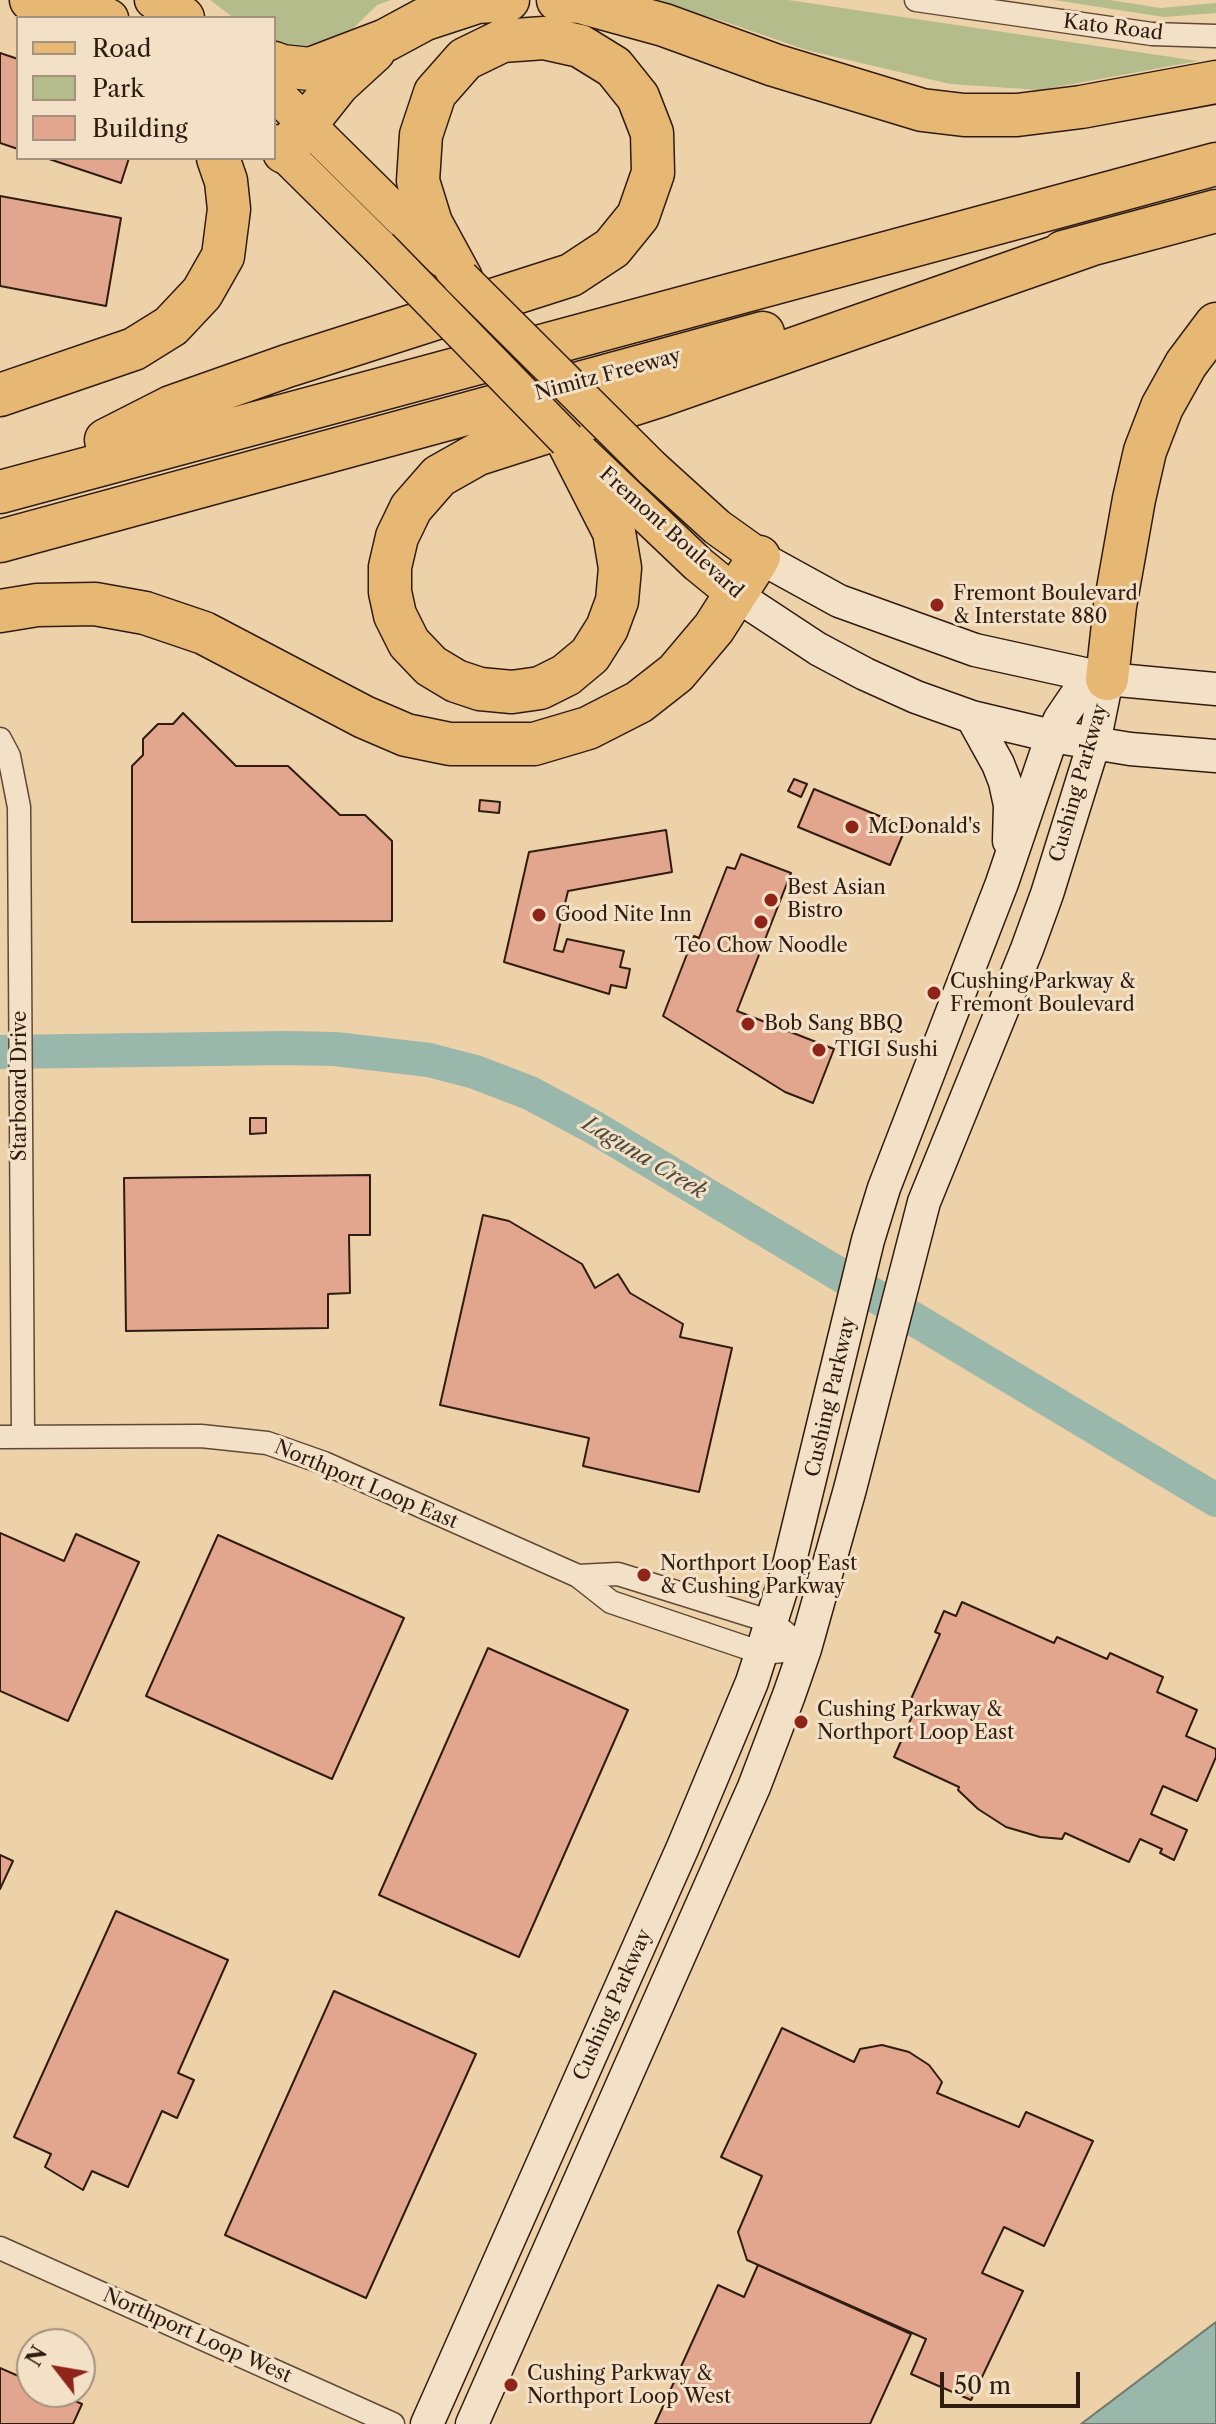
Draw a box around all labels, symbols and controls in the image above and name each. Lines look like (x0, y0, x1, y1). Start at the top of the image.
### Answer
street label: Kato Road (1062, 10, 1164, 46)
legend (16, 16, 276, 160)
text: Road (92, 34, 151, 63)
text: Park (92, 74, 144, 103)
text: Building (92, 114, 188, 143)
street label: Nimitz Freeway (532, 344, 684, 406)
street label: Fremont Boulevard (594, 462, 748, 604)
place label: Fremont Boulevard & Interstate 880 (953, 582, 1138, 629)
marker: Fremont Boulevard & Interstate 880 (928, 596, 946, 614)
street label: Cushing Parkway (1045, 701, 1113, 865)
place label: McDonald's (868, 815, 981, 839)
marker: McDonald's (843, 818, 861, 836)
place label: Best Asian Bistro (787, 876, 886, 923)
marker: Best Asian Bistro (762, 891, 780, 909)
place label: Good Nite Inn (555, 903, 692, 927)
marker: Good Nite Inn (530, 906, 548, 924)
marker: Teo Chow Noodle (752, 913, 770, 931)
place label: Teo Chow Noodle (674, 934, 848, 958)
place label: Cushing Parkway & Fremont Boulevard (950, 970, 1135, 1017)
marker: Cushing Parkway & Fremont Boulevard (925, 984, 943, 1002)
street label: Starboard Drive (8, 1011, 32, 1161)
place label: Bob Sang BBQ (764, 1012, 903, 1036)
marker: Bob Sang BBQ (739, 1015, 757, 1033)
place label: TIGI Sushi (835, 1038, 938, 1062)
marker: TIGI Sushi (810, 1041, 828, 1059)
water label: Laguna Creek (577, 1111, 711, 1205)
street label: Cushing Parkway (801, 1315, 861, 1479)
street label: Northport Loop East (271, 1435, 461, 1535)
place label: Northport Loop East & Cushing Parkway (660, 1552, 857, 1599)
marker: Northport Loop East & Cushing Parkway (635, 1566, 653, 1584)
place label: Cushing Parkway & Northport Loop East (817, 1698, 1014, 1745)
marker: Cushing Parkway & Northport Loop East (792, 1713, 810, 1731)
street label: Cushing Parkway (569, 1925, 657, 2085)
street label: Northport Loop West (99, 2284, 295, 2388)
north arrow (16, 2328, 96, 2408)
text: N (20, 2341, 53, 2372)
scale bar (944, 2356, 1084, 2406)
place label: Cushing Parkway & Northport Loop West (527, 2362, 731, 2409)
text: 50 m (954, 2371, 1011, 2400)
marker: Cushing Parkway & Northport Loop West (502, 2376, 520, 2394)

